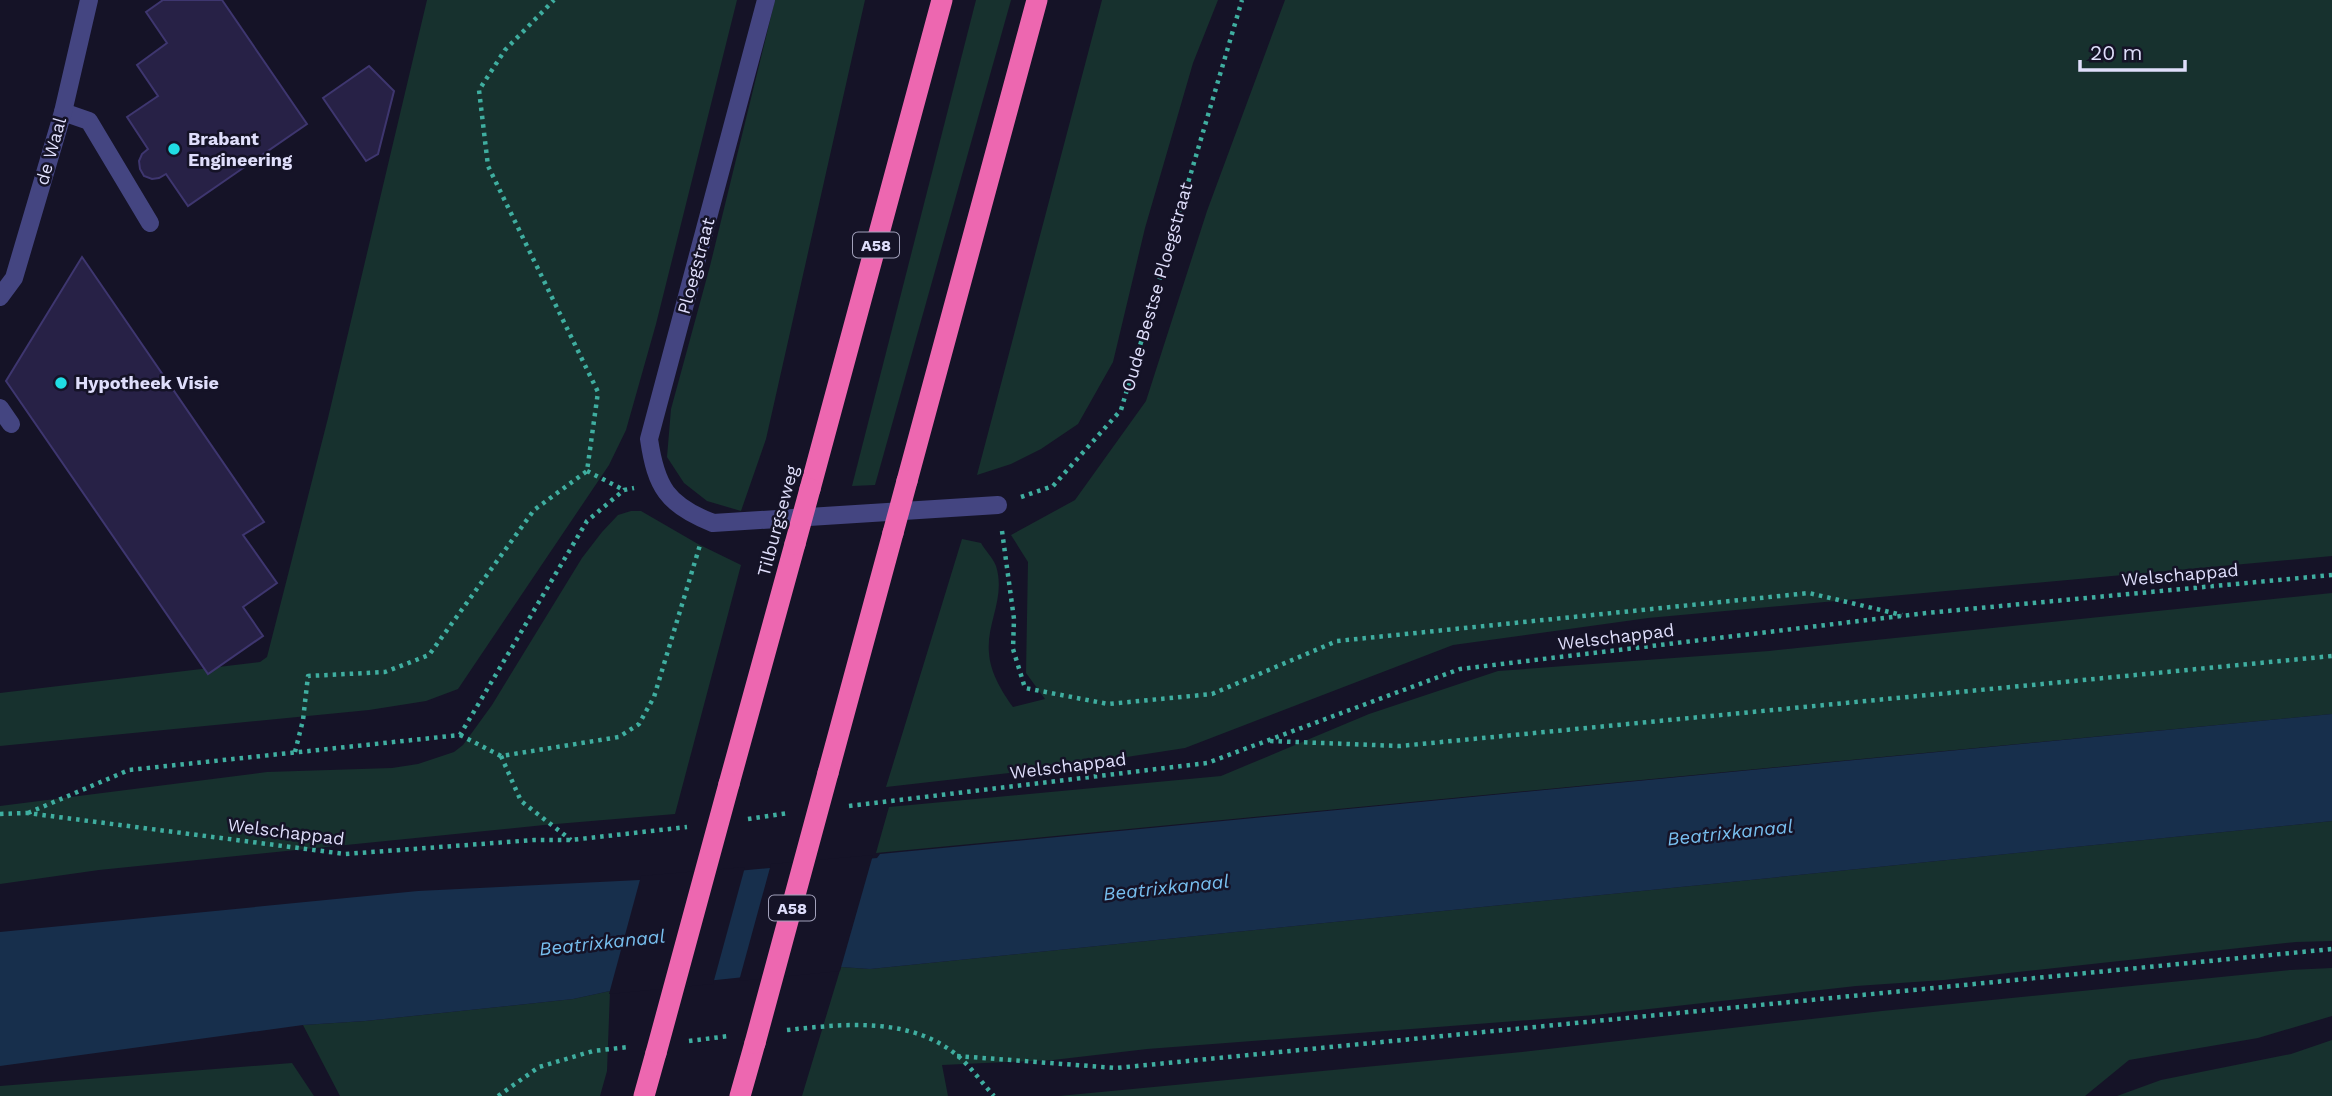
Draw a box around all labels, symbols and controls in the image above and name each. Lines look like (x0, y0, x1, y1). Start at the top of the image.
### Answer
scale bar (2080, 28, 2185, 72)
text: 20 m (2090, 40, 2142, 65)
street label: de Waal (31, 114, 70, 187)
place label: Brabant Engineering (188, 128, 293, 170)
marker: Brabant Engineering (166, 141, 182, 157)
street label: Oude Bestse Ploegstraat (1117, 179, 1197, 394)
street label: Ploegstraat (673, 215, 719, 316)
road number: A58 (853, 232, 899, 258)
place label: Hypotheek Visie (75, 372, 219, 393)
marker: Hypotheek Visie (53, 375, 69, 391)
street label: Tilburgseweg (753, 463, 803, 579)
street label: Welschappad (2120, 559, 2239, 590)
street label: Welschappad (1556, 619, 1676, 654)
street label: Welschappad (1008, 748, 1128, 783)
street label: Welschappad (226, 814, 346, 849)
water label: Beatrixkanaal (1666, 814, 1794, 851)
water label: Beatrixkanaal (1102, 869, 1230, 906)
road number: A58 (769, 896, 815, 920)
water label: Beatrixkanaal (538, 924, 666, 961)

